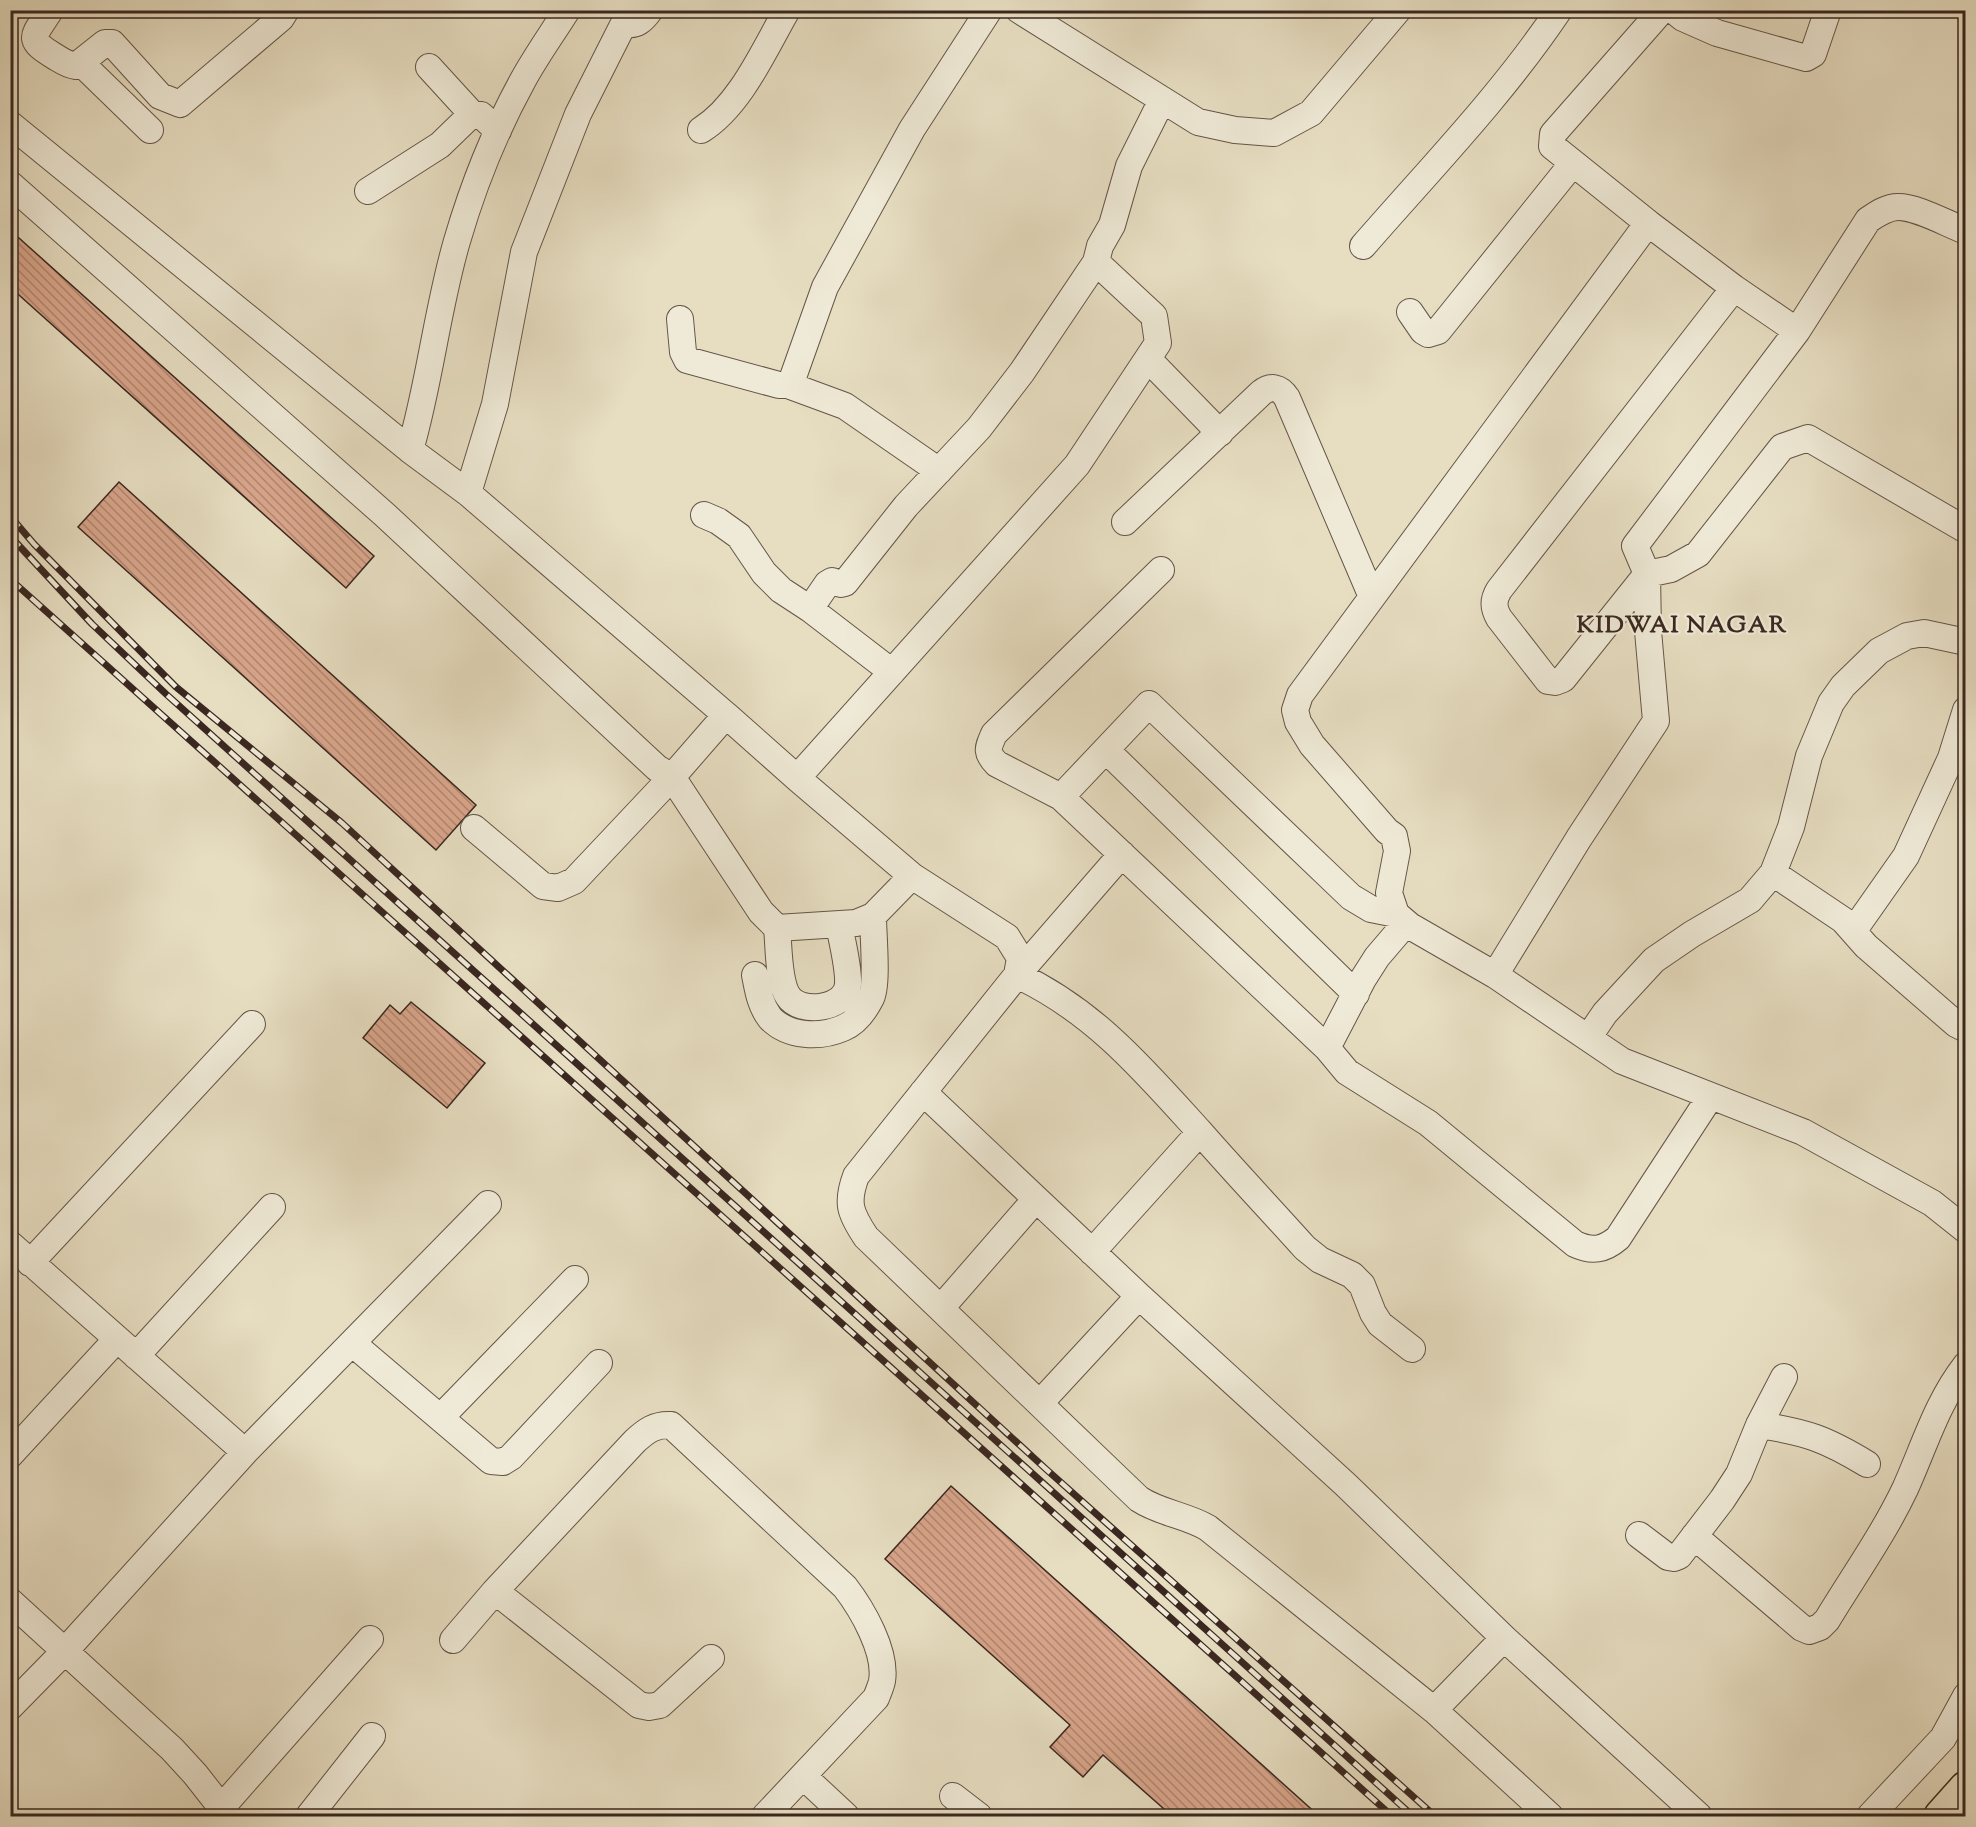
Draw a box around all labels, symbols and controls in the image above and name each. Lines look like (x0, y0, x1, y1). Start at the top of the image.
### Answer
district label: KIDWAI NAGAR (1577, 609, 1787, 643)

